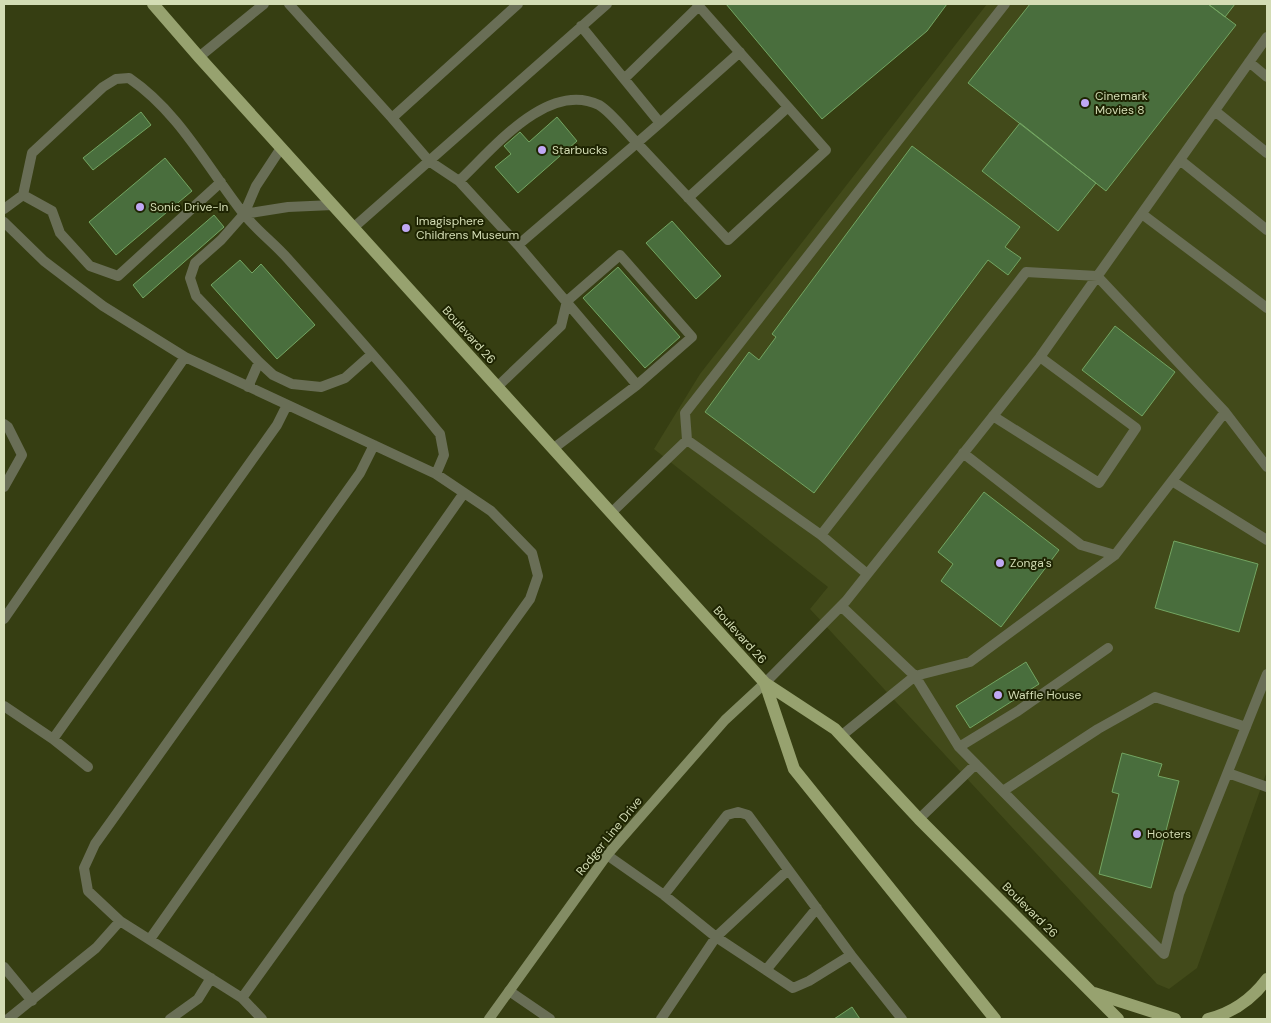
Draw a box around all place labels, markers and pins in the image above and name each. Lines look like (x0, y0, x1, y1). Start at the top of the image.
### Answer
place label: Cinemark Movies 8 (1095, 88, 1148, 118)
marker: Cinemark Movies 8 (1079, 97, 1091, 109)
place label: Starbucks (552, 142, 608, 158)
marker: Starbucks (536, 144, 548, 156)
place label: Sonic Drive-In (150, 199, 229, 215)
marker: Sonic Drive-In (134, 201, 146, 213)
place label: Imagisphere Childrens Museum (416, 213, 519, 243)
marker: Imagisphere Childrens Museum (400, 222, 412, 234)
place label: Zonga's (1010, 555, 1052, 571)
marker: Zonga's (994, 557, 1006, 569)
place label: Waffle House (1008, 687, 1082, 703)
marker: Waffle House (992, 689, 1004, 701)
place label: Hooters (1147, 826, 1191, 842)
marker: Hooters (1131, 828, 1143, 840)

